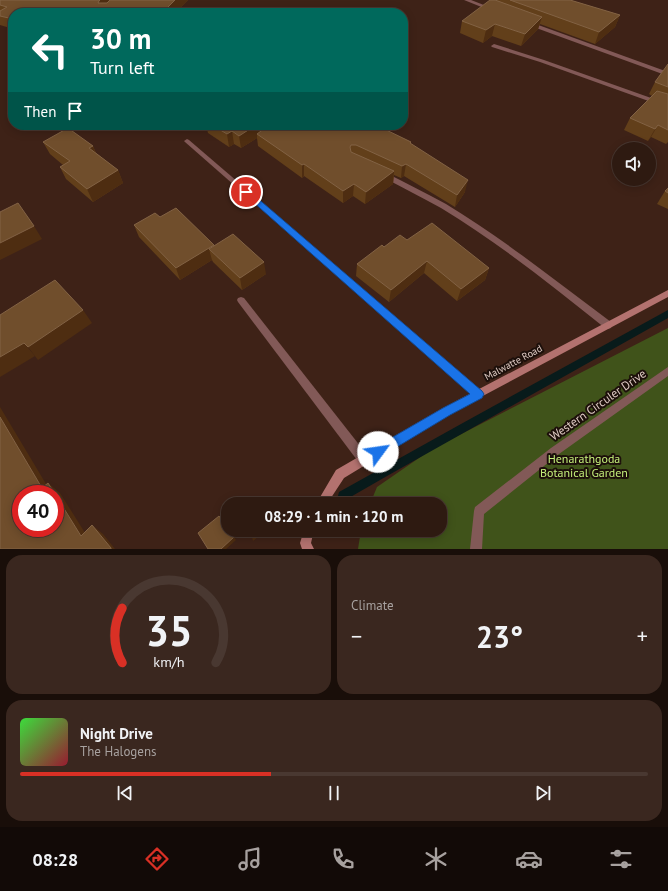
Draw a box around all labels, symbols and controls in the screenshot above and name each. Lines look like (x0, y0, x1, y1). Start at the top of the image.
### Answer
text: 30 m (90, 20, 151, 57)
icon: left (24, 24, 76, 76)
text: Turn left (90, 56, 155, 79)
icon: arrive (64, 100, 86, 122)
text: Then (24, 102, 56, 121)
map controls (612, 142, 656, 186)
button: sound (612, 142, 656, 186)
pin (229, 175, 263, 209)
icon: arrive (235, 181, 257, 203)
street label: Malwatte Road (482, 342, 544, 383)
street label: Western Circuler Drive (547, 366, 649, 444)
position arrow (357, 431, 399, 473)
park label: Henarathgoda Botanical Garden (540, 451, 628, 480)
speed limit sign: 40 (12, 485, 64, 537)
text: 08:29 · 1 min · 120 m (265, 507, 403, 526)
text: Climate (351, 597, 394, 614)
text: 35 (145, 603, 192, 656)
text: 23° (476, 617, 523, 656)
text: − (351, 622, 362, 650)
text: + (637, 622, 648, 650)
text: km/h (153, 651, 184, 670)
text: Night Drive (80, 724, 153, 743)
text: The Halogens (80, 743, 157, 760)
icon: previous (114, 782, 136, 804)
icon: pause (323, 782, 345, 804)
icon: next (532, 782, 554, 804)
icon: directions (143, 845, 171, 873)
icon: music (236, 845, 264, 873)
icon: phone (329, 845, 357, 873)
icon: climate (422, 845, 450, 873)
icon: car (515, 845, 543, 873)
icon: filters (607, 845, 635, 873)
text: 08:28 (32, 848, 78, 871)

